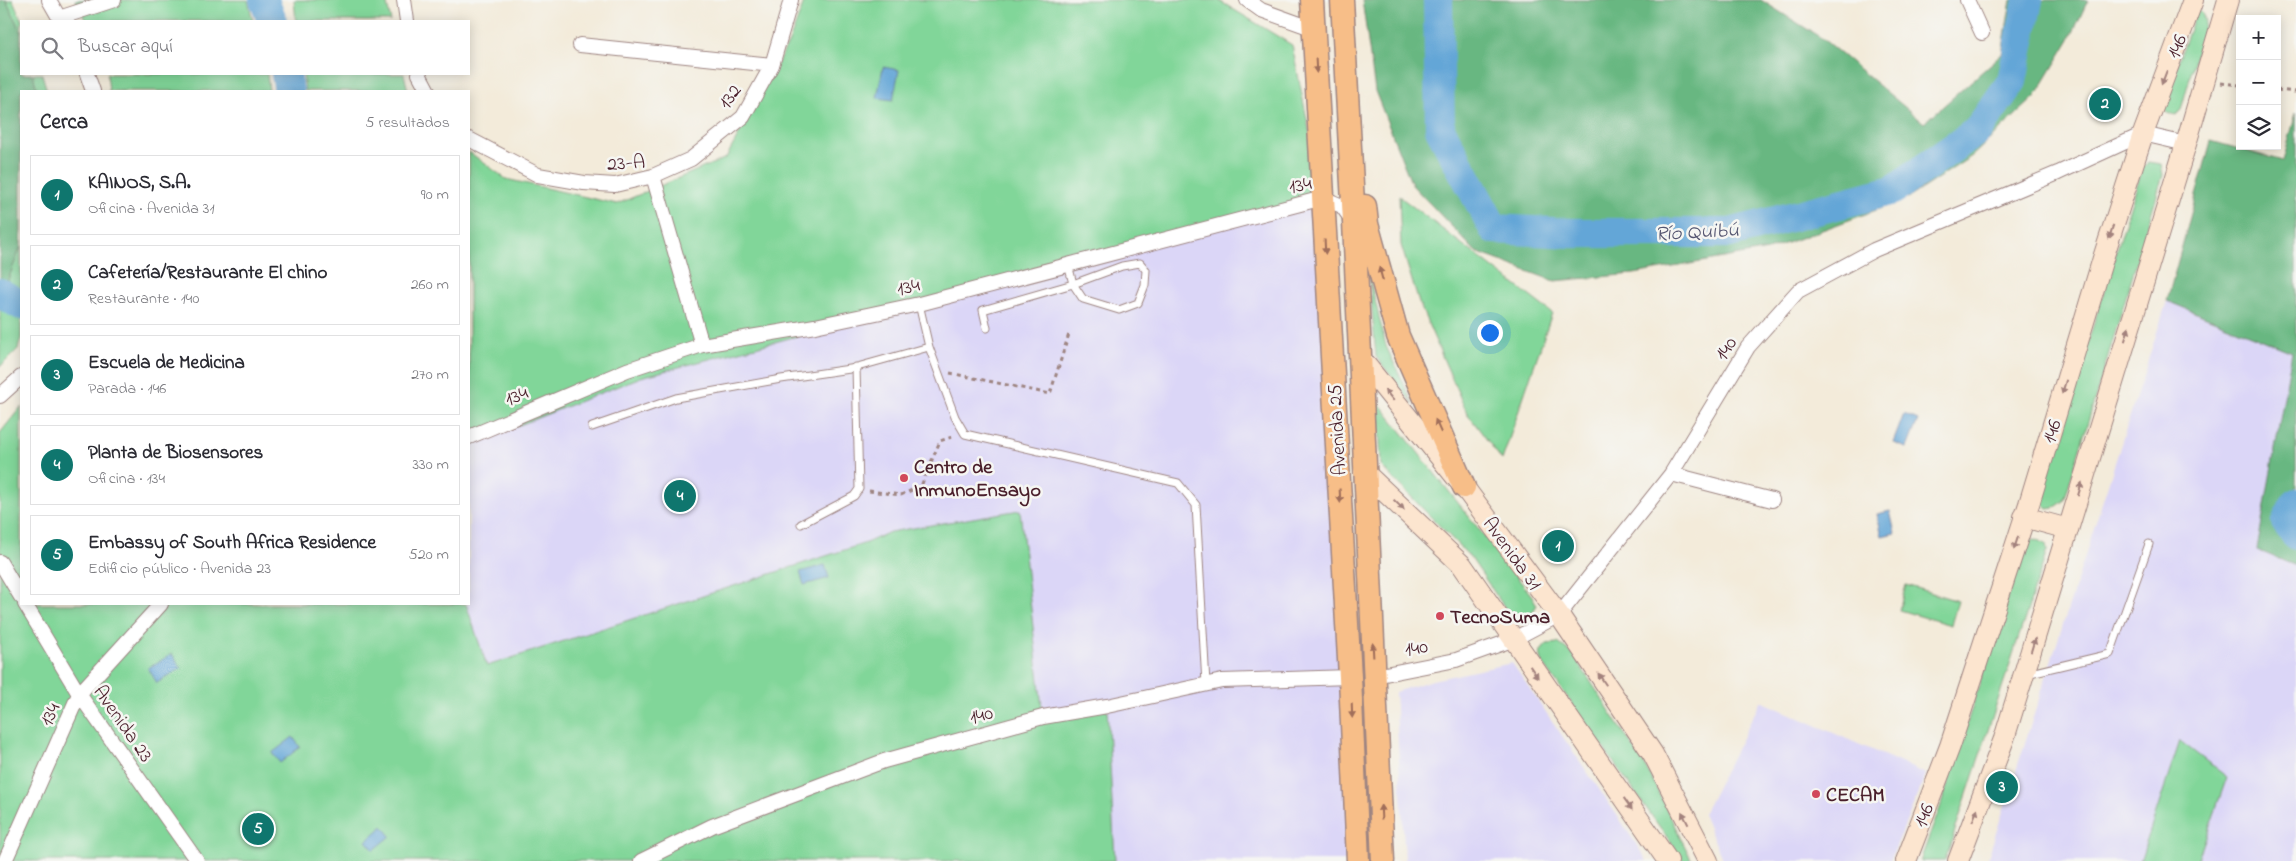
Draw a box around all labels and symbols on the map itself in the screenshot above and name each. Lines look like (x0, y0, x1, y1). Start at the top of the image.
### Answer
street label: 146 (2161, 31, 2196, 63)
one-way arrow (1312, 58, 1320, 74)
one-way arrow (2160, 71, 2167, 86)
street label: 132 (712, 79, 750, 116)
pin: 2 (2089, 85, 2121, 123)
street label: 23-A (606, 149, 646, 180)
street label: 134 (1286, 170, 1315, 203)
water label: Río Quibú (1654, 216, 1740, 250)
one-way arrow (2107, 225, 2115, 240)
one-way arrow (1322, 239, 1330, 255)
one-way arrow (1377, 267, 1385, 282)
street label: 134 (894, 272, 923, 305)
your location (1477, 320, 1503, 346)
one-way arrow (2123, 326, 2131, 341)
street label: 140 (1709, 331, 1746, 367)
street label: 134 (501, 379, 533, 415)
one-way arrow (2059, 380, 2067, 395)
street label: Avenida 25 (1322, 383, 1355, 476)
one-way arrow (1383, 389, 1394, 402)
street label: 146 (2036, 416, 2071, 447)
one-way arrow (1433, 419, 1441, 433)
place label: Centro de InmunoEnsayo (914, 454, 1041, 507)
marker: Centro de InmunoEnsayo (898, 472, 910, 484)
pin: 4 (664, 477, 696, 515)
one-way arrow (2076, 482, 2084, 497)
one-way arrow (1336, 488, 1344, 504)
one-way arrow (1393, 499, 1405, 511)
street label: Avenida 31 (1474, 512, 1548, 597)
pin: 1 (1542, 527, 1574, 565)
one-way arrow (2012, 535, 2019, 550)
place label: TecnoSuma (1450, 604, 1550, 633)
marker: TecnoSuma (1434, 610, 1446, 622)
street label: 140 (1402, 633, 1431, 666)
one-way arrow (2029, 637, 2037, 652)
one-way arrow (1369, 642, 1377, 658)
one-way arrow (1529, 665, 1539, 678)
one-way arrow (1597, 672, 1607, 685)
street label: Avenida 23 (85, 680, 159, 769)
street label: 134 (33, 699, 69, 731)
street label: 140 (967, 699, 997, 734)
one-way arrow (1348, 703, 1356, 719)
pin: 3 (1986, 768, 2018, 806)
place label: CECAM (1826, 782, 1885, 811)
marker: CECAM (1810, 788, 1822, 800)
one-way arrow (1623, 797, 1633, 811)
street label: 146 (1908, 800, 1943, 832)
one-way arrow (1377, 804, 1385, 820)
one-way arrow (1972, 808, 1980, 823)
pin: 5 (242, 810, 274, 848)
one-way arrow (1681, 810, 1689, 825)

